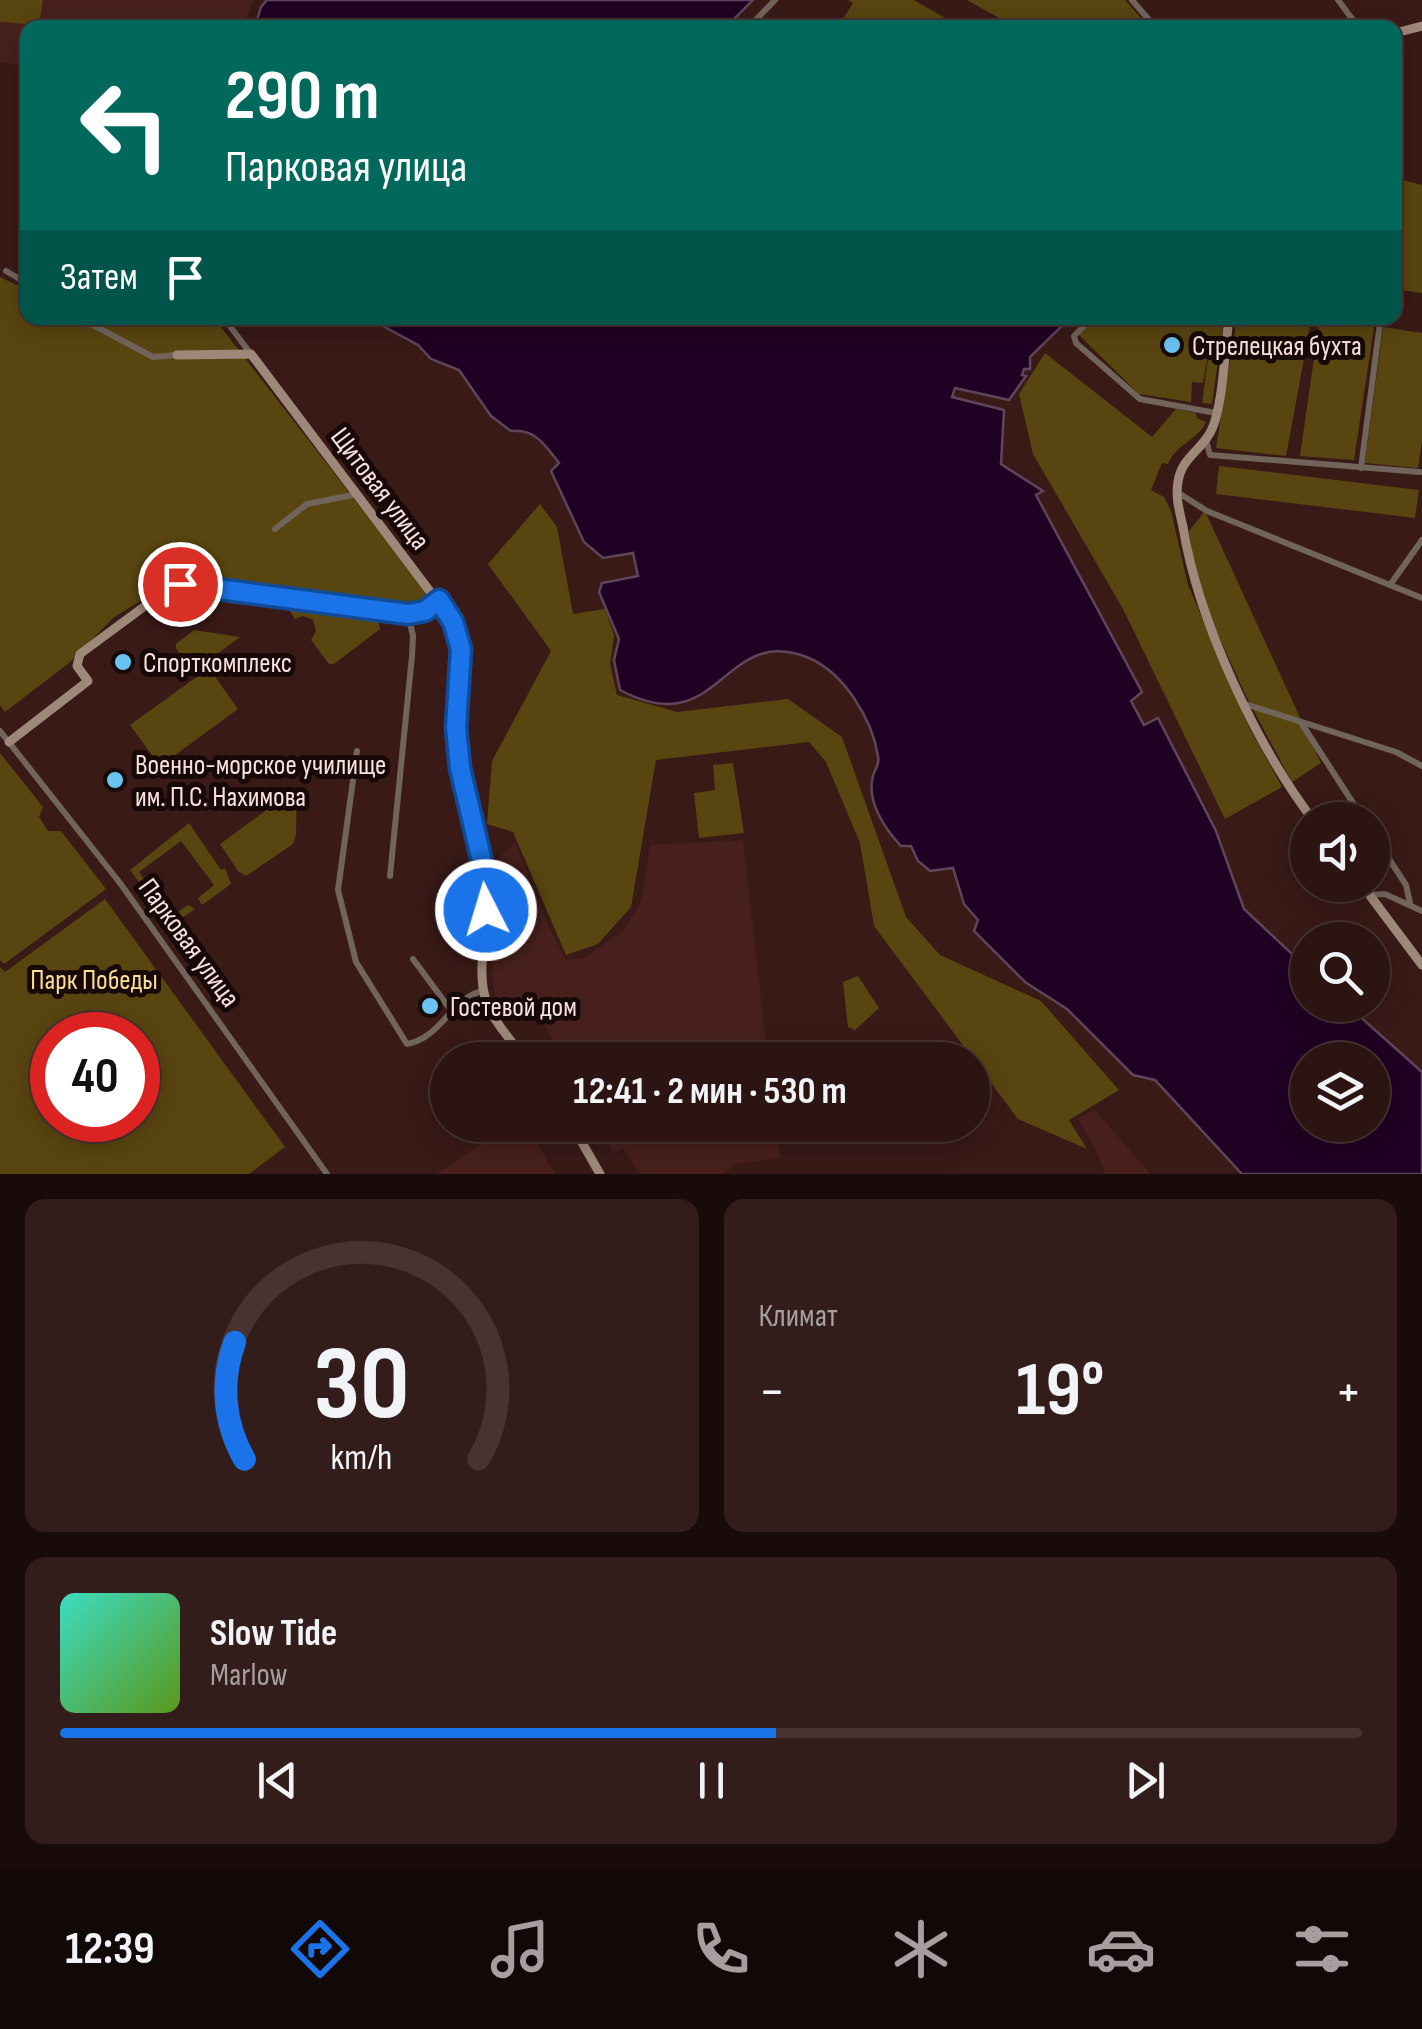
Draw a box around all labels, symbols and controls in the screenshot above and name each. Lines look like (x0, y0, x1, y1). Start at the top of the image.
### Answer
text: 290 m (225, 55, 380, 139)
icon: left (60, 60, 190, 190)
text: Парковая улица (225, 140, 467, 195)
icon: arrive (158, 250, 213, 305)
text: Затем (60, 255, 138, 300)
place label: Стрелецкая бухта (1192, 330, 1362, 363)
marker: Стрелецкая бухта (1161, 334, 1183, 356)
street label: Щитовая улица (323, 421, 436, 556)
pin (138, 542, 223, 627)
icon: arrive (153, 557, 208, 612)
place label: Спорткомплекс (143, 647, 292, 680)
marker: Спорткомплекс (112, 651, 134, 673)
place label: Военно-морское училище им. П.С. Нахимова (135, 749, 386, 814)
marker: Военно-морское училище им. П.С. Нахимова (104, 769, 126, 791)
map controls (1290, 802, 1390, 1142)
button: sound (1290, 802, 1390, 902)
position arrow (434, 858, 538, 962)
street label: Парковая улица (131, 872, 246, 1014)
button: search (1290, 922, 1390, 1022)
park label: Парк Победы (30, 964, 158, 997)
place label: Гостевой дом (450, 991, 577, 1024)
marker: Гостевой дом (419, 995, 441, 1017)
speed limit sign: 40 (30, 1012, 160, 1142)
button: layers (1290, 1042, 1390, 1142)
text: 12:41 · 2 мин · 530 m (573, 1069, 847, 1114)
text: Климат (759, 1297, 838, 1336)
text: 30 (314, 1323, 410, 1448)
text: 19° (1016, 1346, 1104, 1437)
text: − (759, 1359, 785, 1426)
text: + (1335, 1359, 1362, 1426)
text: km/h (331, 1437, 393, 1480)
text: Slow Tide (210, 1611, 337, 1656)
text: Marlow (210, 1656, 288, 1695)
icon: previous (250, 1753, 305, 1808)
icon: pause (684, 1753, 739, 1808)
icon: next (1118, 1753, 1173, 1808)
icon: directions (285, 1914, 355, 1984)
icon: music (485, 1914, 555, 1984)
icon: phone (686, 1914, 756, 1984)
icon: climate (886, 1914, 956, 1984)
icon: car (1086, 1914, 1156, 1984)
icon: filters (1287, 1914, 1357, 1984)
text: 12:39 (65, 1922, 155, 1977)

